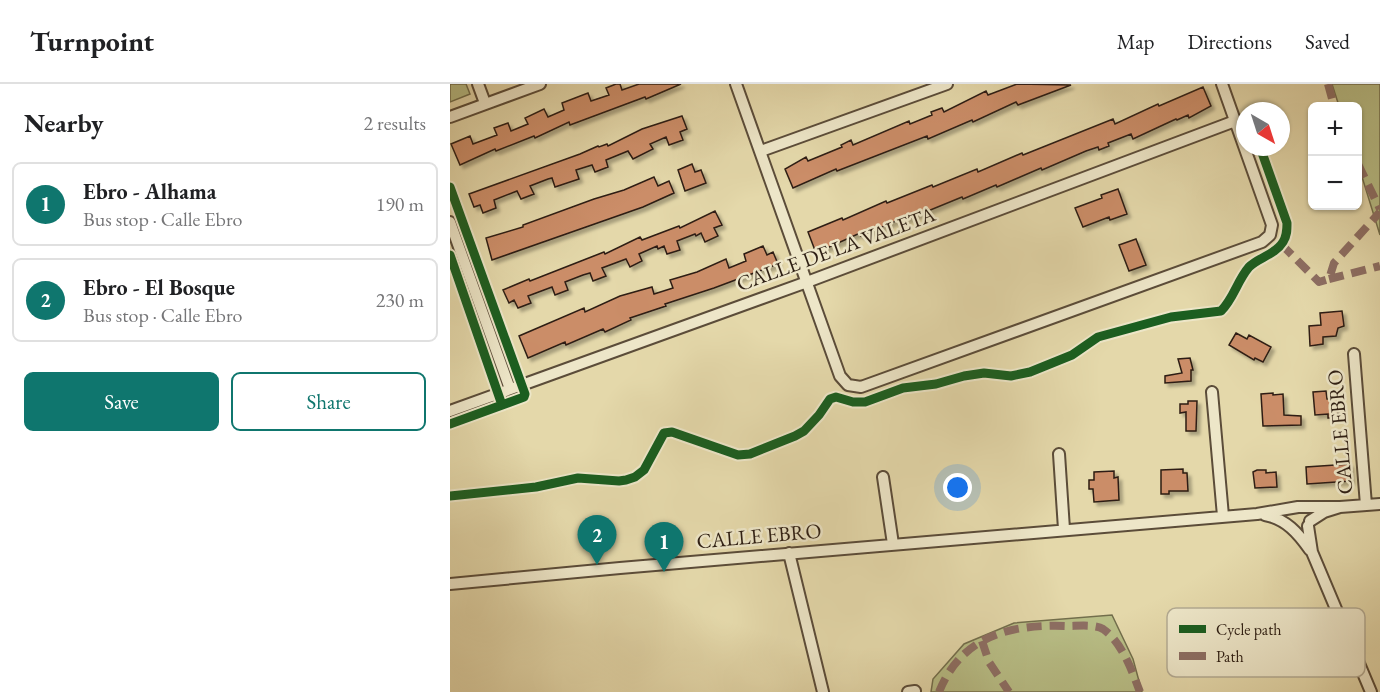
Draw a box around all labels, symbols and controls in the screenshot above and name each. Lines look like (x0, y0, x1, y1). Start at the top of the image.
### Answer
text: Turnpoint (30, 23, 154, 59)
text: Map (1117, 28, 1154, 55)
text: Directions (1187, 28, 1272, 55)
text: Saved (1305, 28, 1350, 55)
north arrow (1236, 102, 1290, 156)
map controls (1308, 102, 1362, 210)
button: + (1308, 102, 1362, 156)
text: Nearby (24, 106, 104, 140)
text: 2 results (363, 110, 426, 136)
button: − (1308, 156, 1362, 210)
text: Ebro - Alhama (83, 177, 216, 206)
text: 1 (40, 191, 51, 217)
text: 190 m (376, 191, 424, 217)
street label: CALLE DE LA VALETA (733, 200, 939, 297)
text: Bus stop · Calle Ebro (83, 206, 243, 232)
text: Ebro - El Bosque (83, 273, 235, 302)
text: 2 (40, 287, 51, 313)
text: 230 m (376, 287, 424, 313)
text: Bus stop · Calle Ebro (83, 302, 243, 328)
street label: CALLE EBRO (1321, 369, 1358, 496)
button: Save (24, 372, 219, 431)
button: Share (231, 372, 426, 431)
your location (943, 473, 972, 502)
pin: 2 (578, 516, 616, 565)
street label: CALLE EBRO (695, 517, 822, 554)
pin: 1 (644, 522, 684, 572)
legend (1167, 608, 1365, 677)
text: Cycle path (1216, 619, 1281, 640)
text: Path (1216, 646, 1244, 667)

